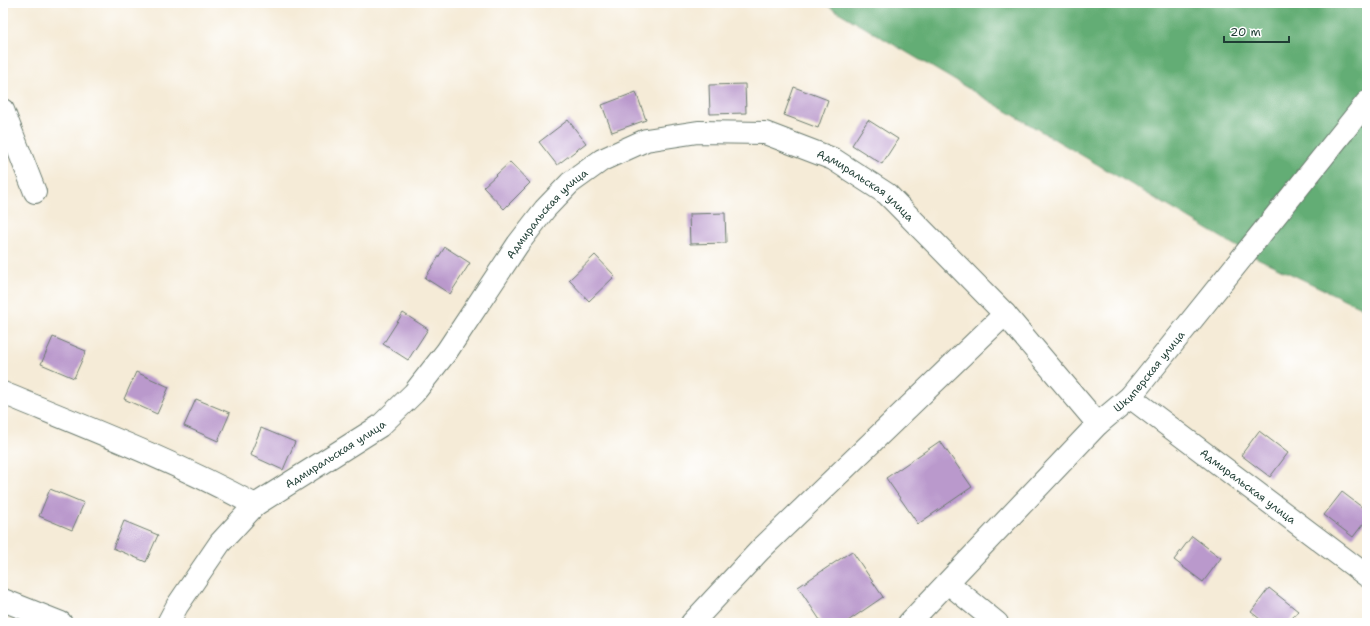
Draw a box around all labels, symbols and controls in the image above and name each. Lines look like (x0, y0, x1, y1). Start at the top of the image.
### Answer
scale bar (1224, 18, 1289, 44)
text: 20 m (1230, 24, 1261, 40)
street label: Адмиральская улица (815, 146, 917, 225)
street label: Адмиральская улица (503, 165, 591, 262)
street label: Шкиперская улица (1110, 327, 1188, 415)
street label: Адмиральская улица (282, 417, 389, 492)
street label: Адмиральская улица (1197, 445, 1299, 527)

